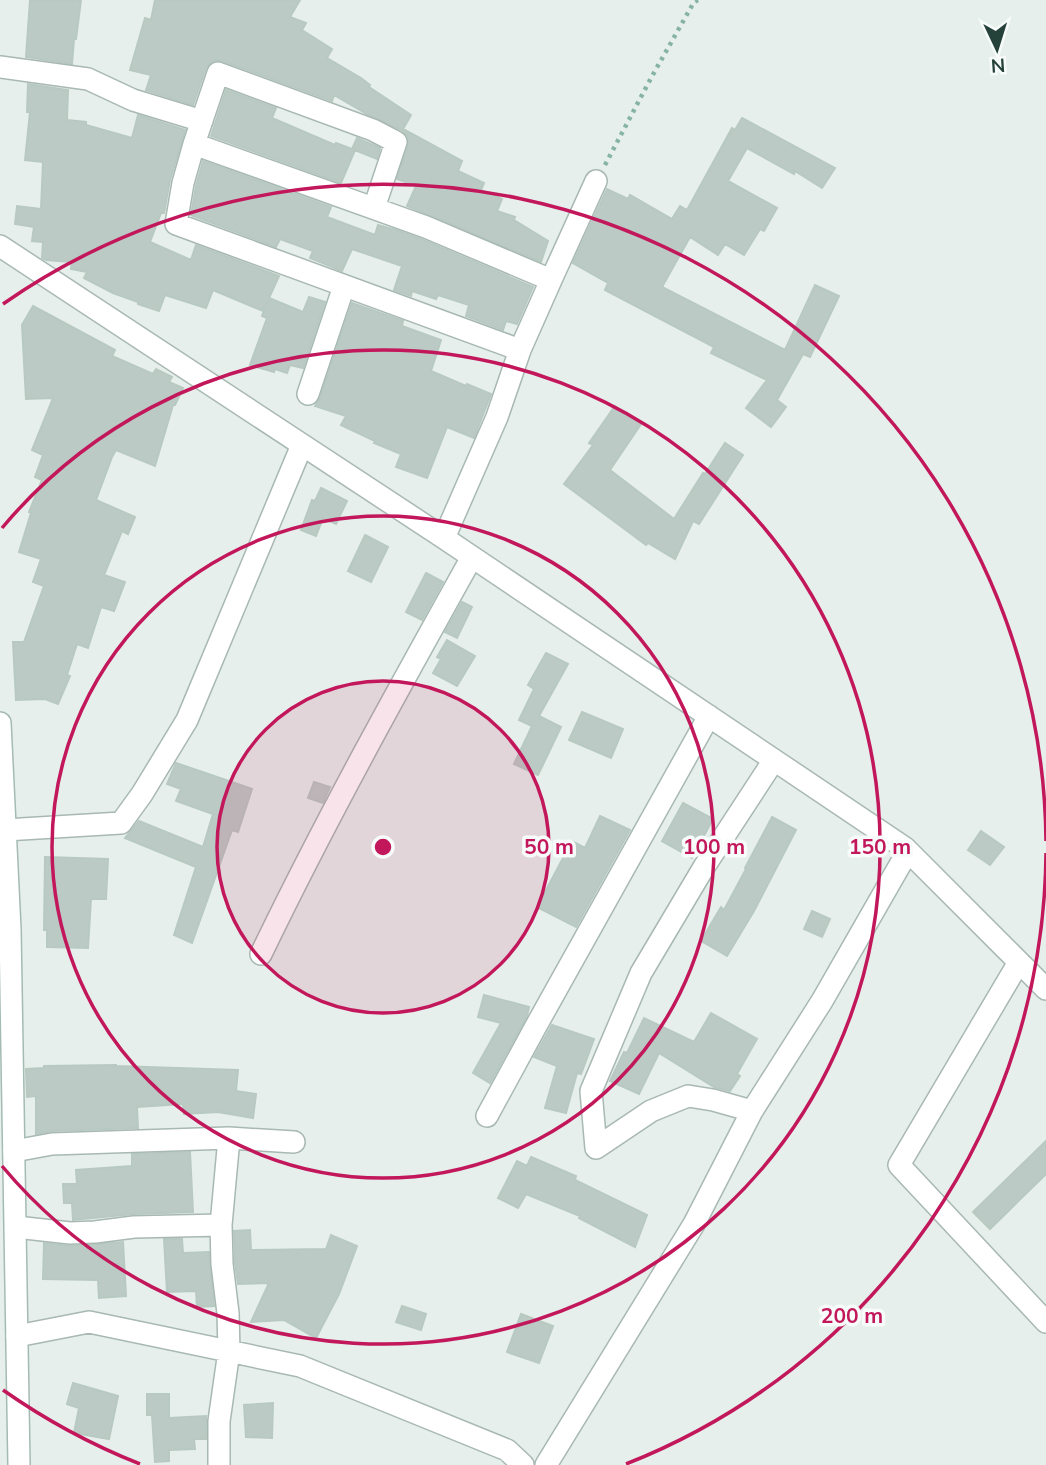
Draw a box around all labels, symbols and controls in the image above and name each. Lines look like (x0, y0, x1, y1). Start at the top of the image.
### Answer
north arrow (962, 14, 1032, 84)
text: N (990, 53, 1006, 78)
text: 50 m (524, 833, 574, 859)
text: 100 m (683, 833, 745, 859)
text: 150 m (849, 833, 911, 859)
centre of rings (371, 835, 395, 859)
text: 200 m (821, 1302, 883, 1328)

